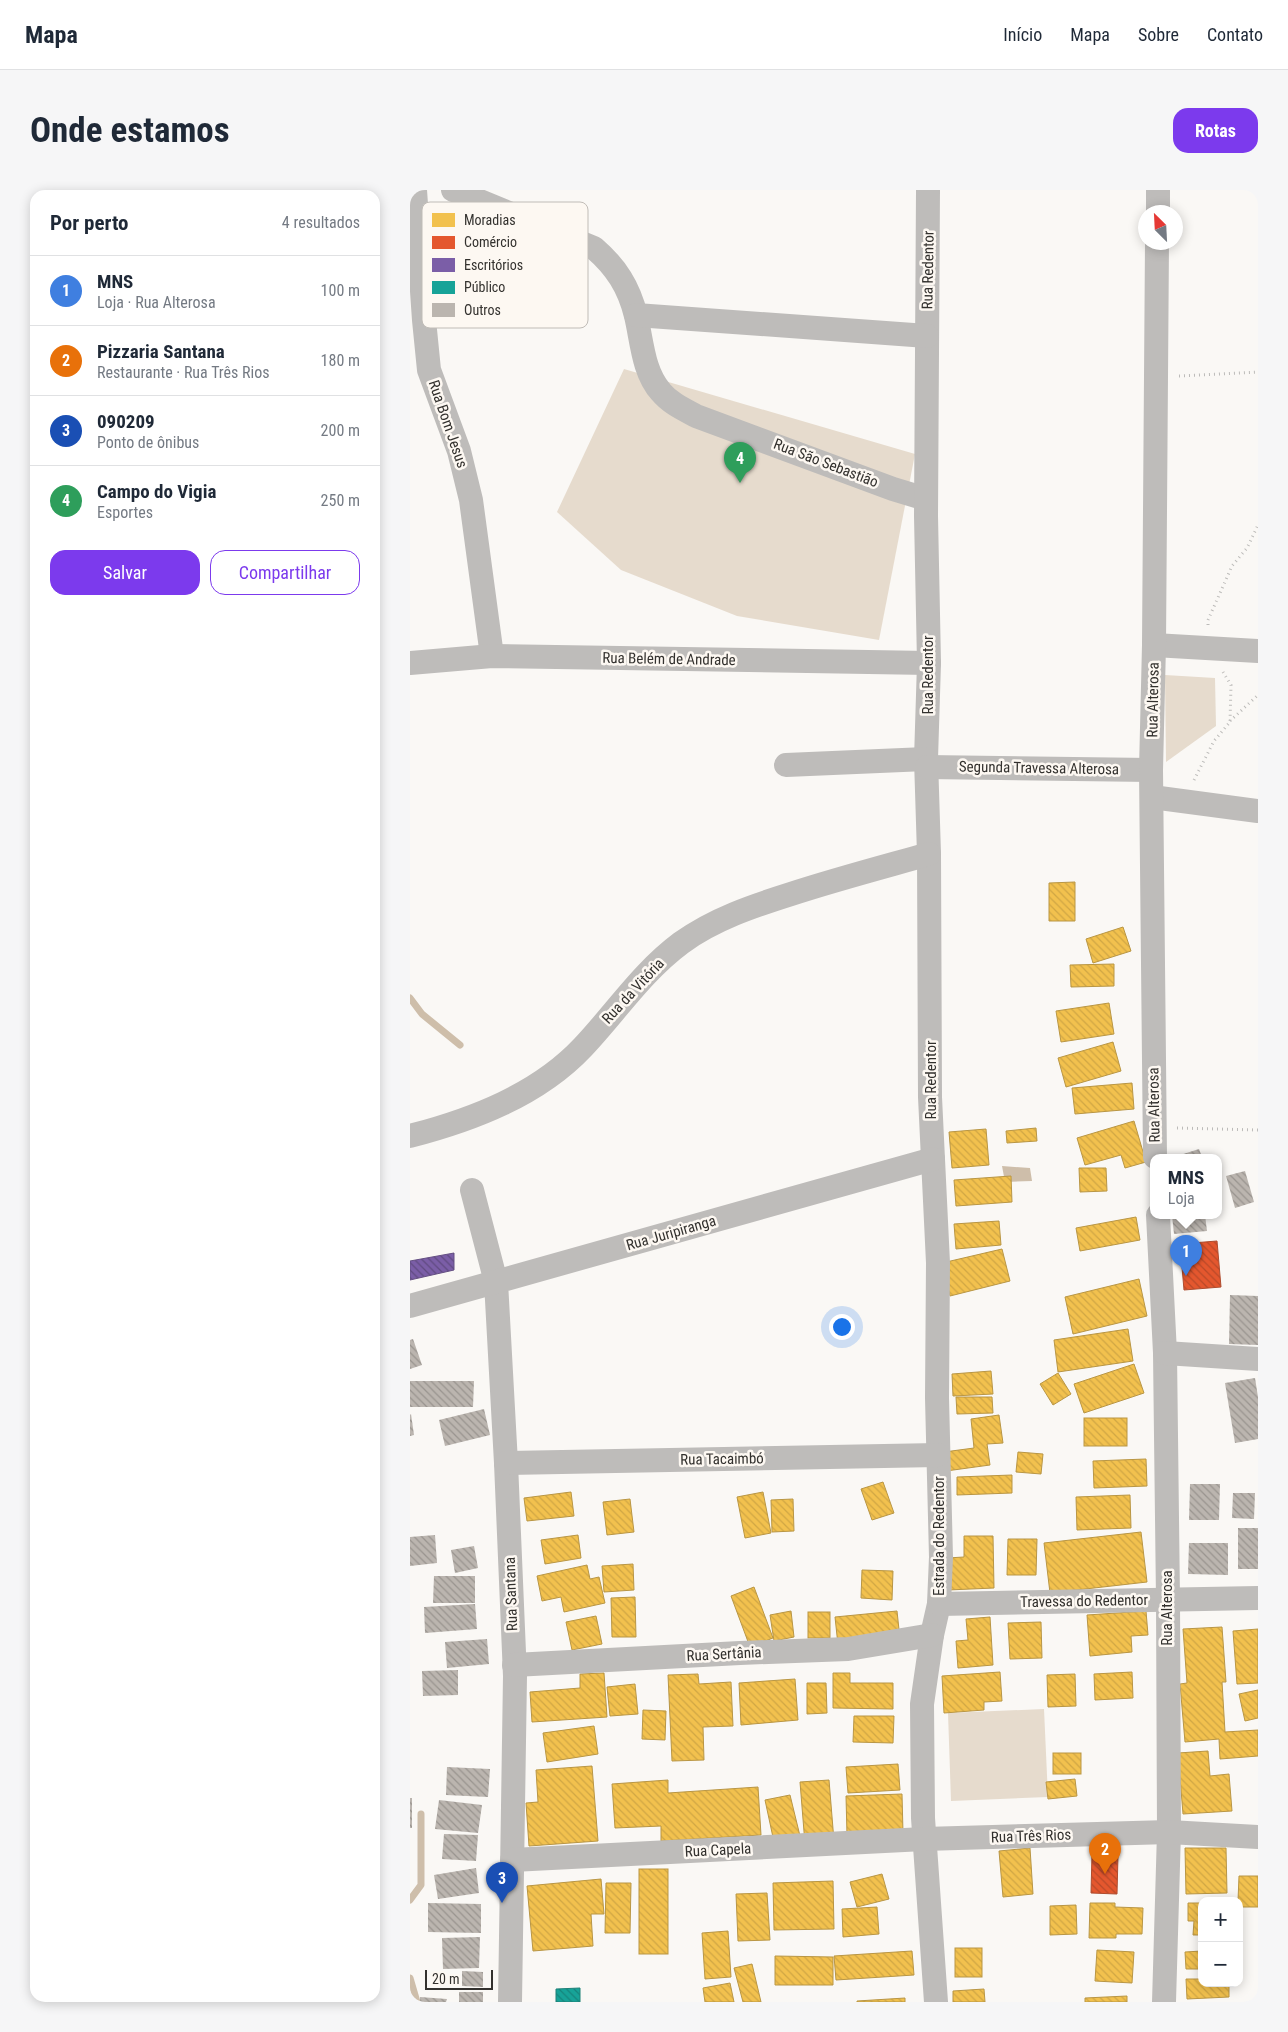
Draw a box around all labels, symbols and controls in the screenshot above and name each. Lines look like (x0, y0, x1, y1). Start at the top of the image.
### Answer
text: Mapa (25, 21, 78, 49)
text: Início (1003, 24, 1042, 45)
text: Mapa (1070, 24, 1110, 45)
text: Sobre (1138, 24, 1179, 45)
text: Contato (1207, 24, 1263, 45)
button: Rotas (1173, 108, 1258, 153)
text: Onde estamos (30, 110, 230, 151)
legend (422, 202, 588, 328)
north arrow (1138, 205, 1183, 250)
text: Por perto (50, 211, 129, 235)
text: Moradias (464, 212, 516, 228)
text: 4 resultados (282, 213, 360, 232)
street label: Rua Redentor (918, 230, 938, 310)
text: Comércio (464, 234, 517, 250)
text: Escritórios (464, 257, 523, 273)
text: MNS (97, 270, 133, 293)
text: Público (464, 279, 505, 295)
text: 1 (62, 281, 70, 300)
text: 100 m (321, 281, 360, 300)
text: Loja · Rua Alterosa (97, 293, 216, 312)
text: Outros (464, 302, 501, 318)
text: Pizzaria Santana (97, 340, 225, 363)
text: 2 (62, 351, 70, 370)
text: 180 m (321, 351, 360, 370)
text: Restaurante · Rua Três Rios (97, 363, 270, 382)
street label: Rua Bom Jesus (425, 378, 471, 470)
text: 090209 (97, 410, 155, 433)
text: 3 (62, 421, 70, 440)
text: 200 m (321, 421, 360, 440)
text: Ponto de ônibus (97, 433, 199, 452)
street label: Rua São Sebastião (771, 435, 881, 491)
pin: 4 (724, 442, 756, 483)
text: Campo do Vigia (97, 480, 216, 503)
text: 4 (62, 491, 70, 510)
text: 250 m (321, 491, 360, 510)
text: Esportes (97, 503, 153, 522)
button: Salvar (50, 550, 200, 595)
button: Compartilhar (210, 550, 360, 595)
street label: Rua Redentor (919, 635, 937, 714)
street label: Rua Belém de Andrade (602, 649, 736, 669)
street label: Rua Alterosa (1143, 662, 1163, 738)
street label: Segunda Travessa Alterosa (959, 758, 1119, 778)
street label: Rua da Vitória (598, 955, 668, 1027)
street label: Rua Redentor (922, 1040, 940, 1119)
street label: Rua Alterosa (1144, 1067, 1164, 1143)
popup (1150, 1154, 1222, 1219)
text: MNS (1168, 1166, 1204, 1189)
text: Loja (1168, 1189, 1195, 1208)
street label: Rua Juripiranga (624, 1212, 718, 1254)
pin: 1 (1170, 1235, 1202, 1276)
your location (829, 1314, 855, 1340)
street label: Rua Tacaimbó (680, 1449, 764, 1469)
street label: Estrada do Redentor (930, 1476, 948, 1596)
street label: Rua Santana (501, 1557, 521, 1631)
street label: Rua Alterosa (1158, 1570, 1176, 1646)
street label: Travessa do Redentor (1020, 1591, 1148, 1611)
street label: Rua Sertânia (686, 1643, 762, 1665)
street label: Rua Três Rios (991, 1826, 1072, 1846)
pin: 2 (1089, 1833, 1121, 1874)
street label: Rua Capela (684, 1839, 752, 1861)
pin: 3 (486, 1862, 518, 1903)
map controls (1198, 1897, 1243, 1987)
button: + (1198, 1897, 1243, 1942)
button: − (1198, 1942, 1243, 1987)
scale bar (425, 1967, 492, 1990)
text: 20 m (432, 1971, 460, 1987)

